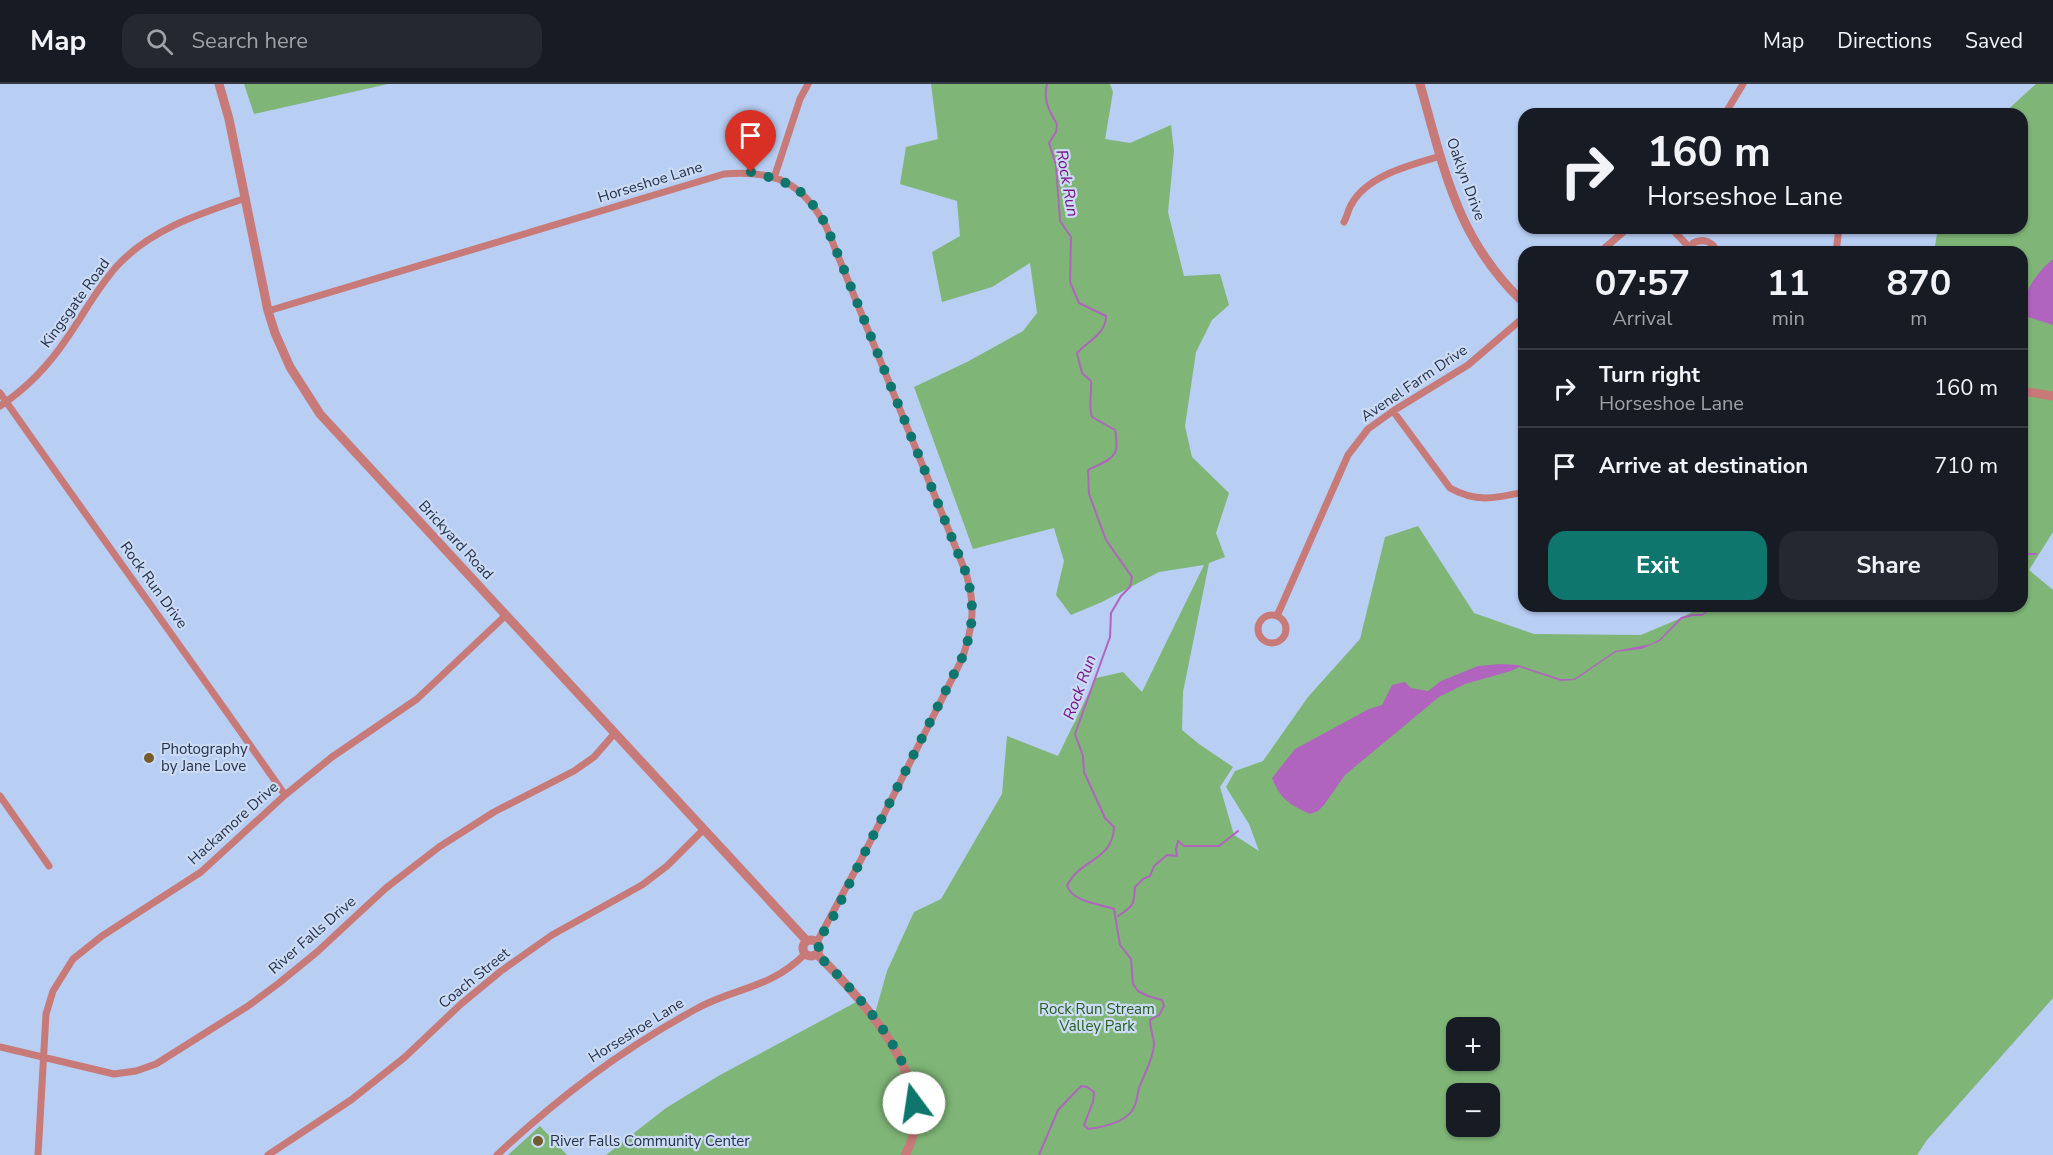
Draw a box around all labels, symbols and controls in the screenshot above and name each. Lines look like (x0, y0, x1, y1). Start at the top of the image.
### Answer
search box (122, 14, 542, 68)
text: Map (30, 22, 86, 60)
icon: search (143, 25, 176, 58)
text: Search here (191, 26, 308, 56)
text: Map (1763, 27, 1804, 55)
text: Directions (1837, 27, 1932, 55)
text: Saved (1965, 27, 2023, 55)
pin (725, 110, 776, 172)
icon: arrive (734, 119, 767, 152)
text: 160 m (1647, 124, 1771, 181)
icon: right (1548, 132, 1626, 210)
street label: Oaklyn Drive (1442, 135, 1490, 223)
water label: Rock Run (1050, 148, 1084, 218)
street label: Horseshoe Lane (595, 157, 705, 207)
text: Horseshoe Lane (1647, 178, 1843, 215)
street label: Kingsgate Road (36, 254, 114, 352)
text: 07:57 (1595, 259, 1690, 308)
text: 11 (1767, 259, 1810, 308)
text: 870 (1887, 259, 1951, 308)
text: Arrival (1612, 305, 1672, 332)
text: min (1772, 305, 1805, 332)
text: m (1910, 305, 1927, 332)
street label: Avenel Farm Drive (1357, 340, 1471, 426)
text: Turn right (1599, 360, 1700, 390)
icon: right (1548, 372, 1581, 405)
text: 160 m (1934, 373, 1998, 403)
text: Horseshoe Lane (1599, 390, 1744, 417)
icon: arrive (1548, 450, 1581, 483)
text: Arrive at destination (1599, 451, 1808, 481)
text: 710 m (1934, 451, 1998, 481)
street label: Brickyard Road (414, 496, 498, 584)
button: Exit (1548, 531, 1767, 600)
button: Share (1779, 531, 1998, 600)
street label: Rock Run Drive (116, 537, 192, 633)
water label: Rock Run (1058, 652, 1102, 723)
place label: Photography by Jane Love (161, 739, 248, 776)
marker: Photography by Jane Love (142, 751, 156, 765)
street label: Hackamore Drive (183, 777, 283, 869)
street label: River Falls Drive (264, 891, 360, 979)
street label: Coach Street (434, 943, 514, 1013)
street label: Horseshoe Lane (585, 993, 687, 1067)
park label: Rock Run Stream Valley Park (1039, 999, 1155, 1036)
map controls (1446, 1017, 1500, 1137)
button: + (1446, 1017, 1500, 1071)
position arrow (882, 1071, 946, 1135)
button: − (1446, 1083, 1500, 1137)
place label: River Falls Community Center (550, 1131, 750, 1151)
marker: River Falls Community Center (531, 1134, 545, 1148)

